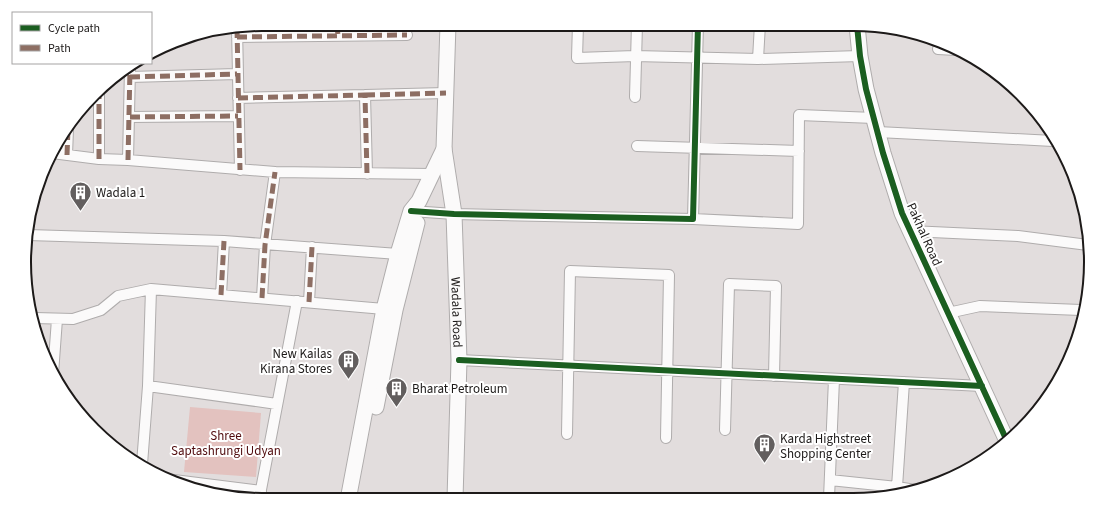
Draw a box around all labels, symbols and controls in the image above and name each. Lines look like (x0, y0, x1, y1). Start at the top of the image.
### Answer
legend (12, 12, 152, 64)
text: Cycle path (48, 20, 100, 37)
text: Path (48, 40, 71, 57)
building icon: Wadala 1 (68, 179, 94, 212)
place label: Wadala 1 (96, 184, 145, 202)
street label: Pakhal Road (902, 200, 946, 269)
street label: Wadala Road (446, 277, 467, 348)
place label: New Kailas Kirana Stores (260, 345, 333, 378)
building icon: New Kailas Kirana Stores (335, 347, 361, 380)
building icon: Bharat Petroleum (383, 375, 409, 408)
place label: Bharat Petroleum (412, 380, 508, 398)
park label: Shree Saptashrungi Udyan (171, 427, 281, 460)
place label: Karda Highstreet Shopping Center (780, 430, 872, 463)
building icon: Karda Highstreet Shopping Center (751, 432, 777, 465)

